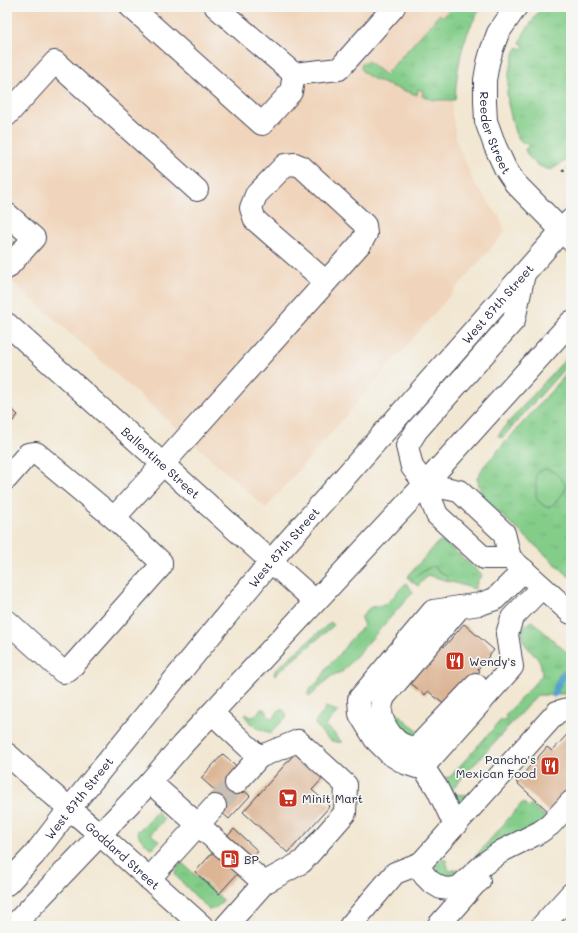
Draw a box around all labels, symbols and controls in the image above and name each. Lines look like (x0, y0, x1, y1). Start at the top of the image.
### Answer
street label: Reeder Street (477, 92, 515, 177)
street label: West 87th Street (458, 260, 537, 347)
street label: Ballentine Street (118, 423, 204, 502)
street label: West 87th Street (245, 504, 323, 591)
restaurant icon: Wendy's (444, 650, 466, 672)
place label: Wendy's (469, 653, 516, 669)
place label: Pancho's Mexican Food (456, 751, 536, 781)
street label: West 87th Street (41, 754, 116, 843)
restaurant icon: Pancho's Mexican Food (539, 755, 561, 777)
supermarket icon: Minit Mart (277, 787, 299, 809)
place label: Minit Mart (302, 790, 363, 806)
street label: Goddard Street (82, 818, 164, 893)
fuel station icon: BP (219, 848, 241, 870)
place label: BP (244, 851, 259, 867)

